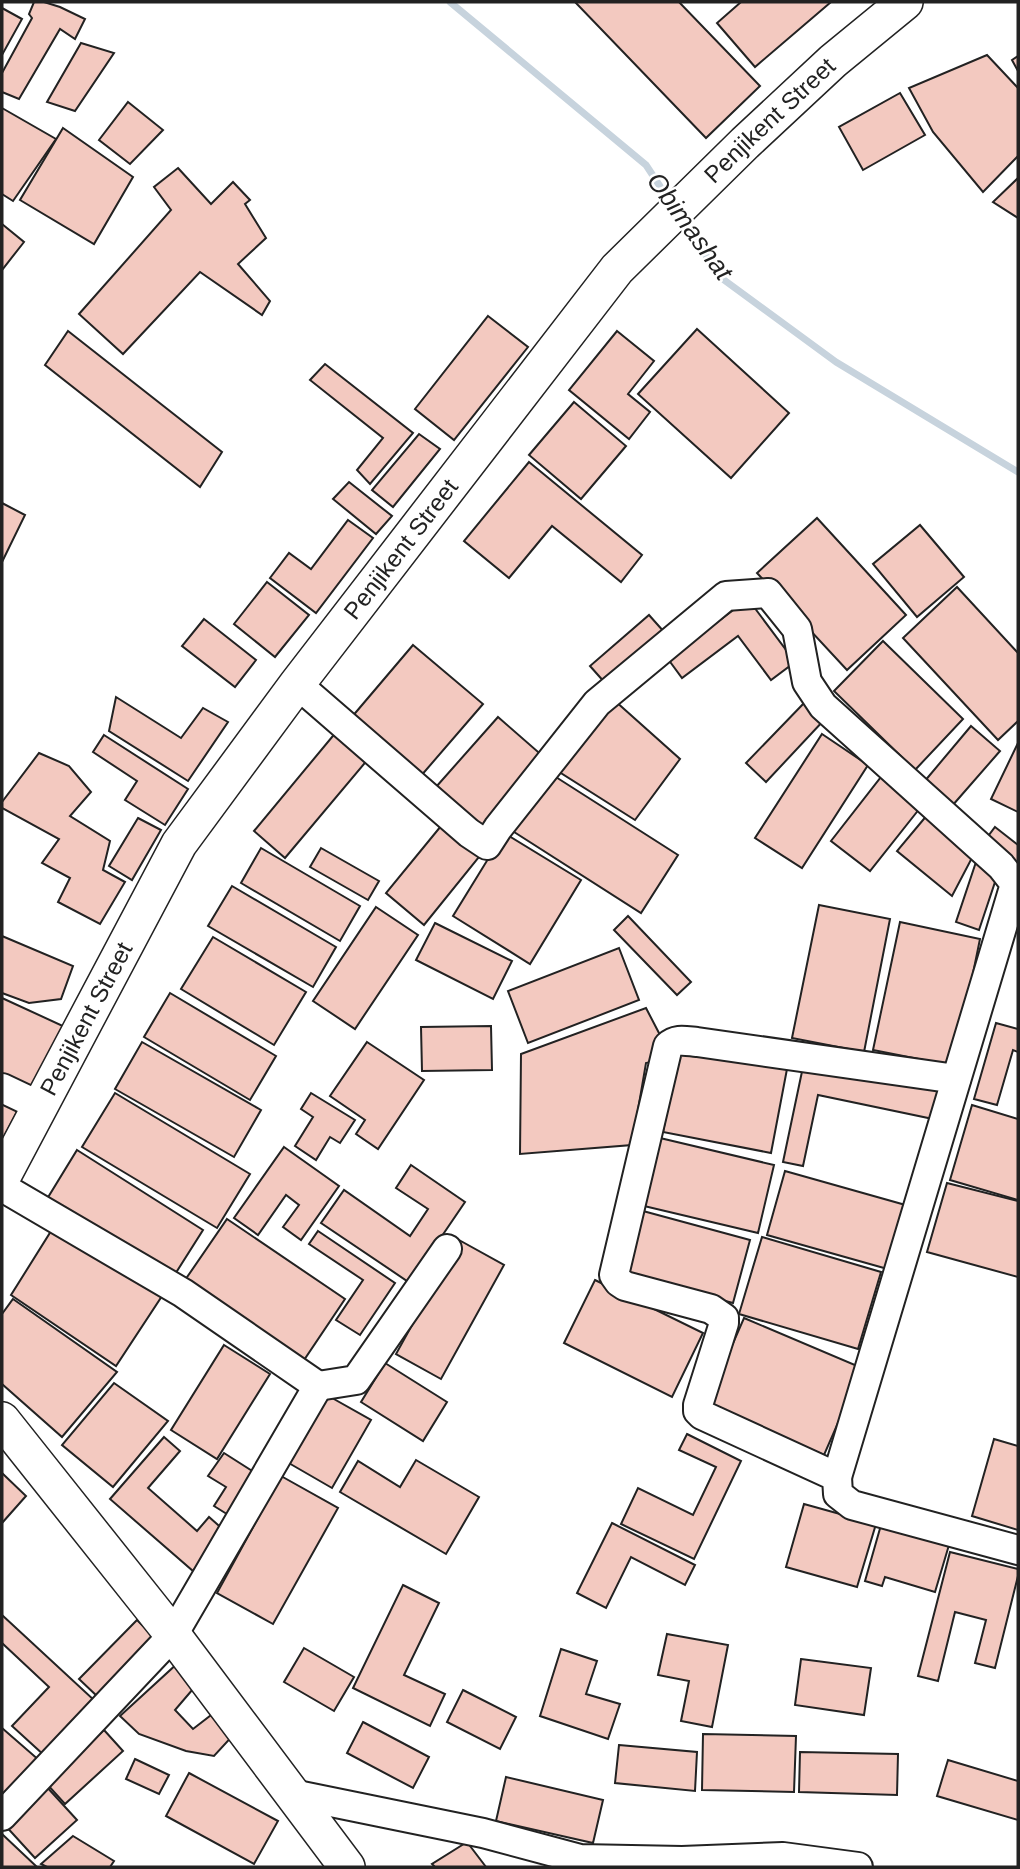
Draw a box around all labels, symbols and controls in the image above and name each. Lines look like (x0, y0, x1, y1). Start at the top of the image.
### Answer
street label: Penjikent Street (699, 52, 841, 188)
water label: Obimashat (641, 166, 740, 287)
street label: Penjikent Street (338, 473, 463, 624)
street label: Penjikent Street (34, 937, 138, 1100)

